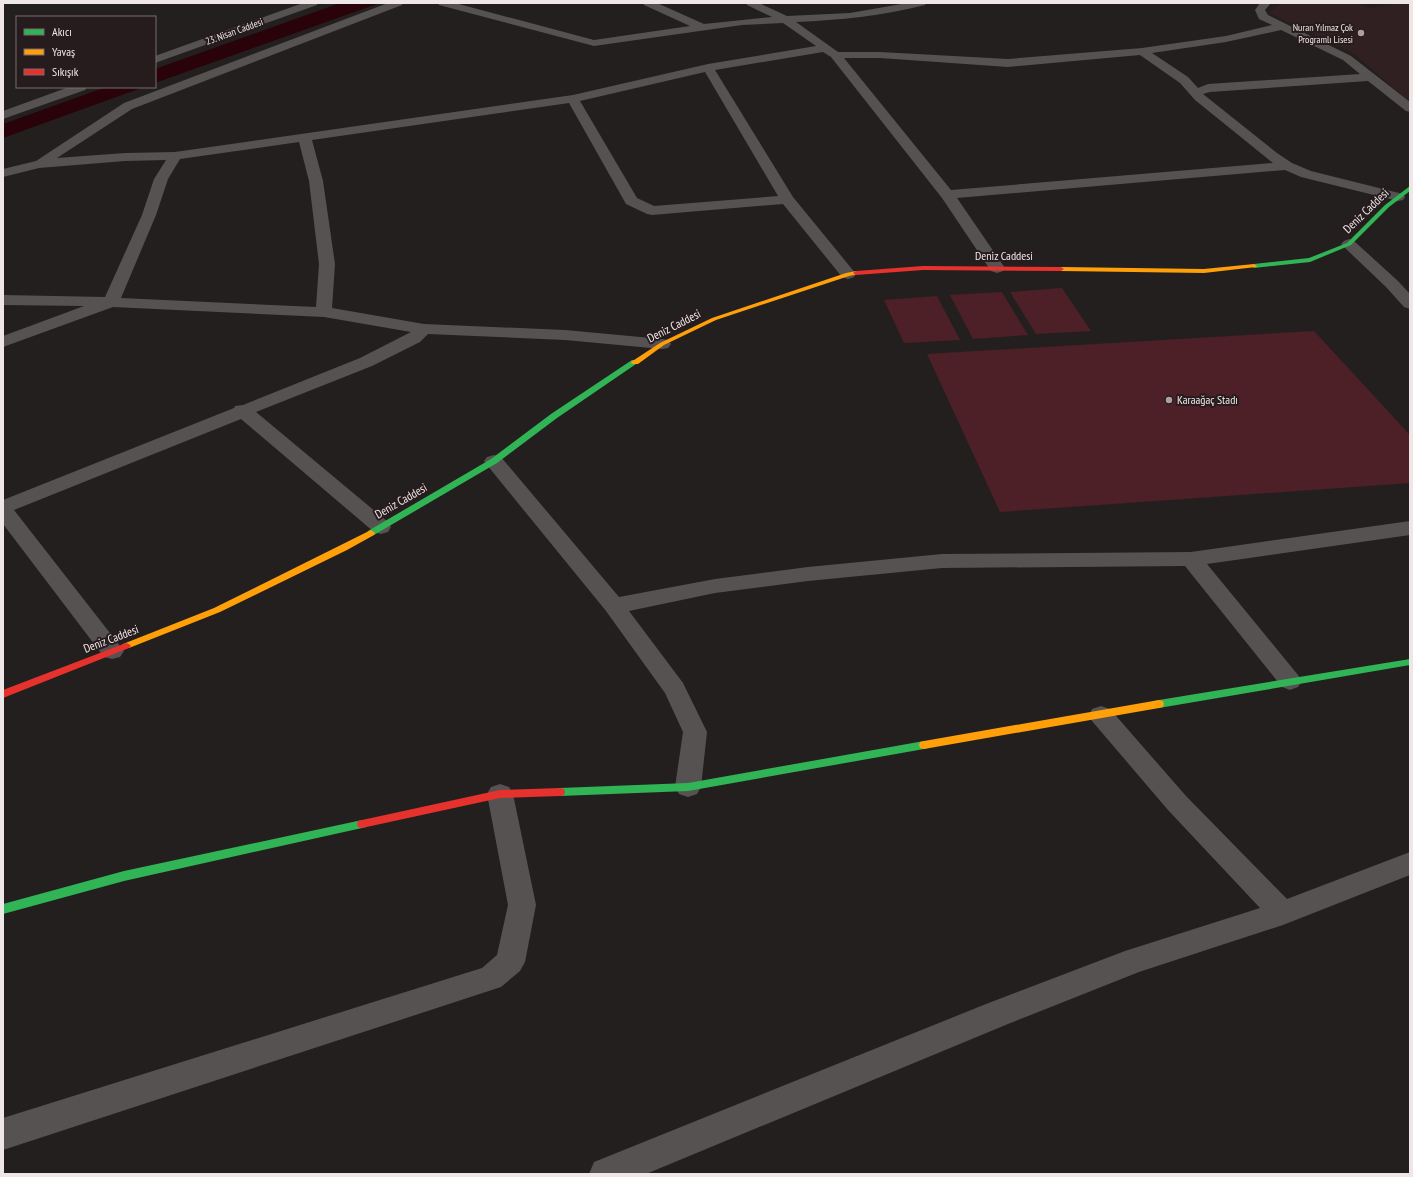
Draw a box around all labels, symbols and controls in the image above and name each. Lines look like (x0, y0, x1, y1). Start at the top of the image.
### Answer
street label: 23. Nisan Caddesi (204, 15, 265, 48)
legend (16, 16, 156, 88)
place label: Nuran Yılmaz Çok Programlı Lisesi (1293, 21, 1353, 46)
text: Akıcı (52, 24, 72, 39)
marker: Nuran Yılmaz Çok Programlı Lisesi (1356, 28, 1366, 38)
text: Yavaş (52, 44, 75, 59)
text: Sıkışık (52, 64, 79, 79)
street label: Deniz Caddesi (1340, 185, 1392, 236)
street label: Deniz Caddesi (975, 248, 1033, 263)
street label: Deniz Caddesi (645, 306, 703, 345)
place label: Karaağaç Stadı (1177, 392, 1238, 407)
marker: Karaağaç Stadı (1164, 395, 1174, 405)
street label: Deniz Caddesi (372, 480, 430, 522)
street label: Deniz Caddesi (81, 621, 141, 656)

